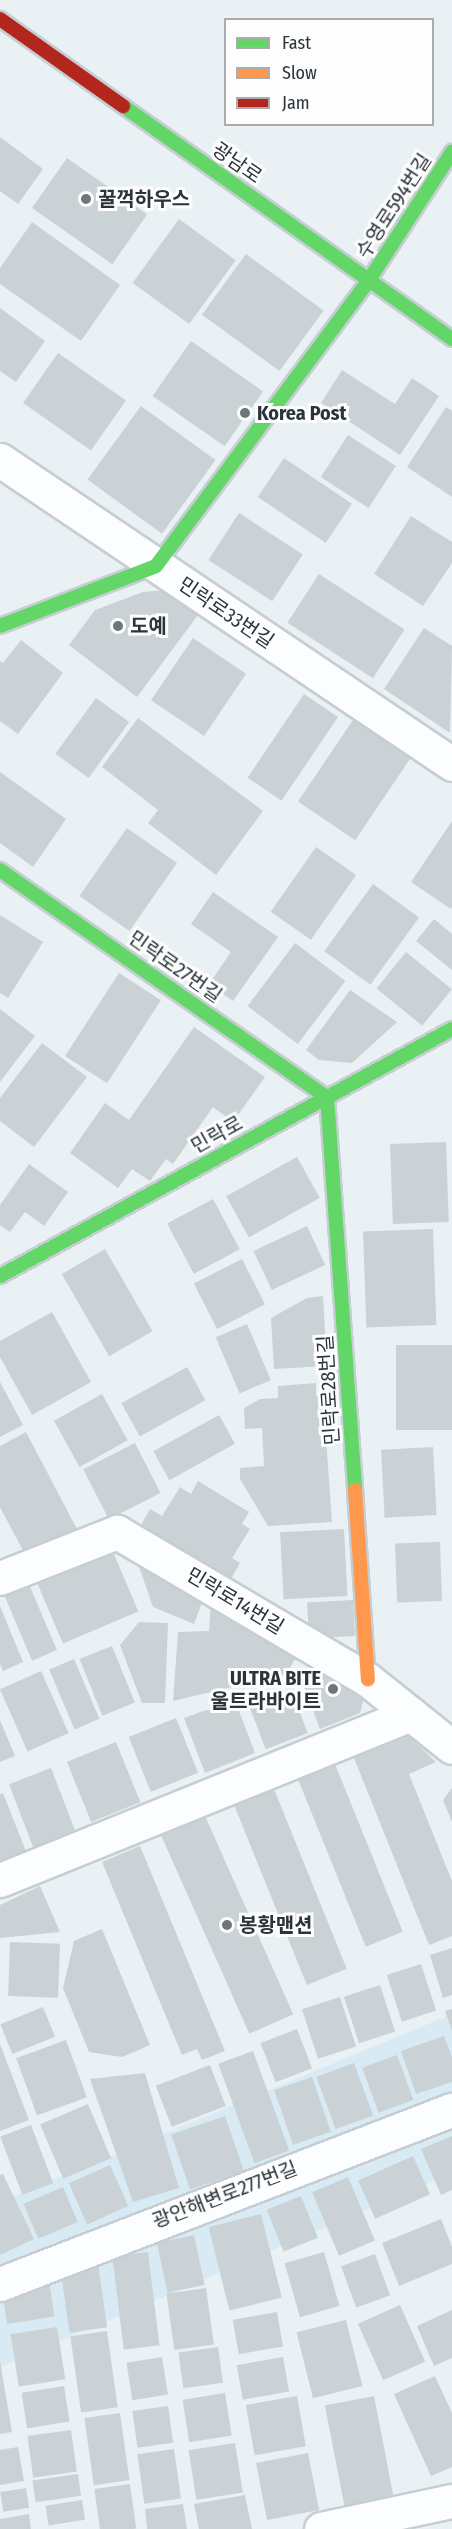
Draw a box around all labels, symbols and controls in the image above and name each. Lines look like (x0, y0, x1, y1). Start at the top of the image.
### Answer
legend (224, 18, 434, 126)
text: Fast (282, 32, 311, 54)
text: Slow (282, 62, 317, 84)
text: Jam (282, 92, 310, 114)
street label: 광남로 (208, 137, 266, 189)
street label: 수영로594번길 (351, 149, 437, 263)
place label: 꿀꺽하우스 (98, 187, 190, 211)
marker: 꿀꺽하우스 (79, 192, 93, 206)
place label: Korea Post (257, 401, 347, 425)
marker: Korea Post (238, 406, 252, 420)
street label: 민락로33번길 (174, 572, 278, 654)
place label: 도예 (130, 614, 167, 638)
marker: 도예 (111, 619, 125, 633)
street label: 민락로27번길 (124, 926, 226, 1008)
street label: 민락로 (187, 1111, 247, 1159)
street label: 민락로28번길 (313, 1334, 345, 1446)
street label: 민락로14번길 (182, 1563, 288, 1639)
place label: ULTRA BITE 울트라바이트 (211, 1666, 321, 1713)
marker: ULTRA BITE 울트라바이트 (326, 1682, 340, 1696)
place label: 봉황맨션 (239, 1913, 313, 1937)
marker: 봉황맨션 (220, 1918, 234, 1932)
street label: 광안해변로277번길 (149, 2156, 301, 2234)

